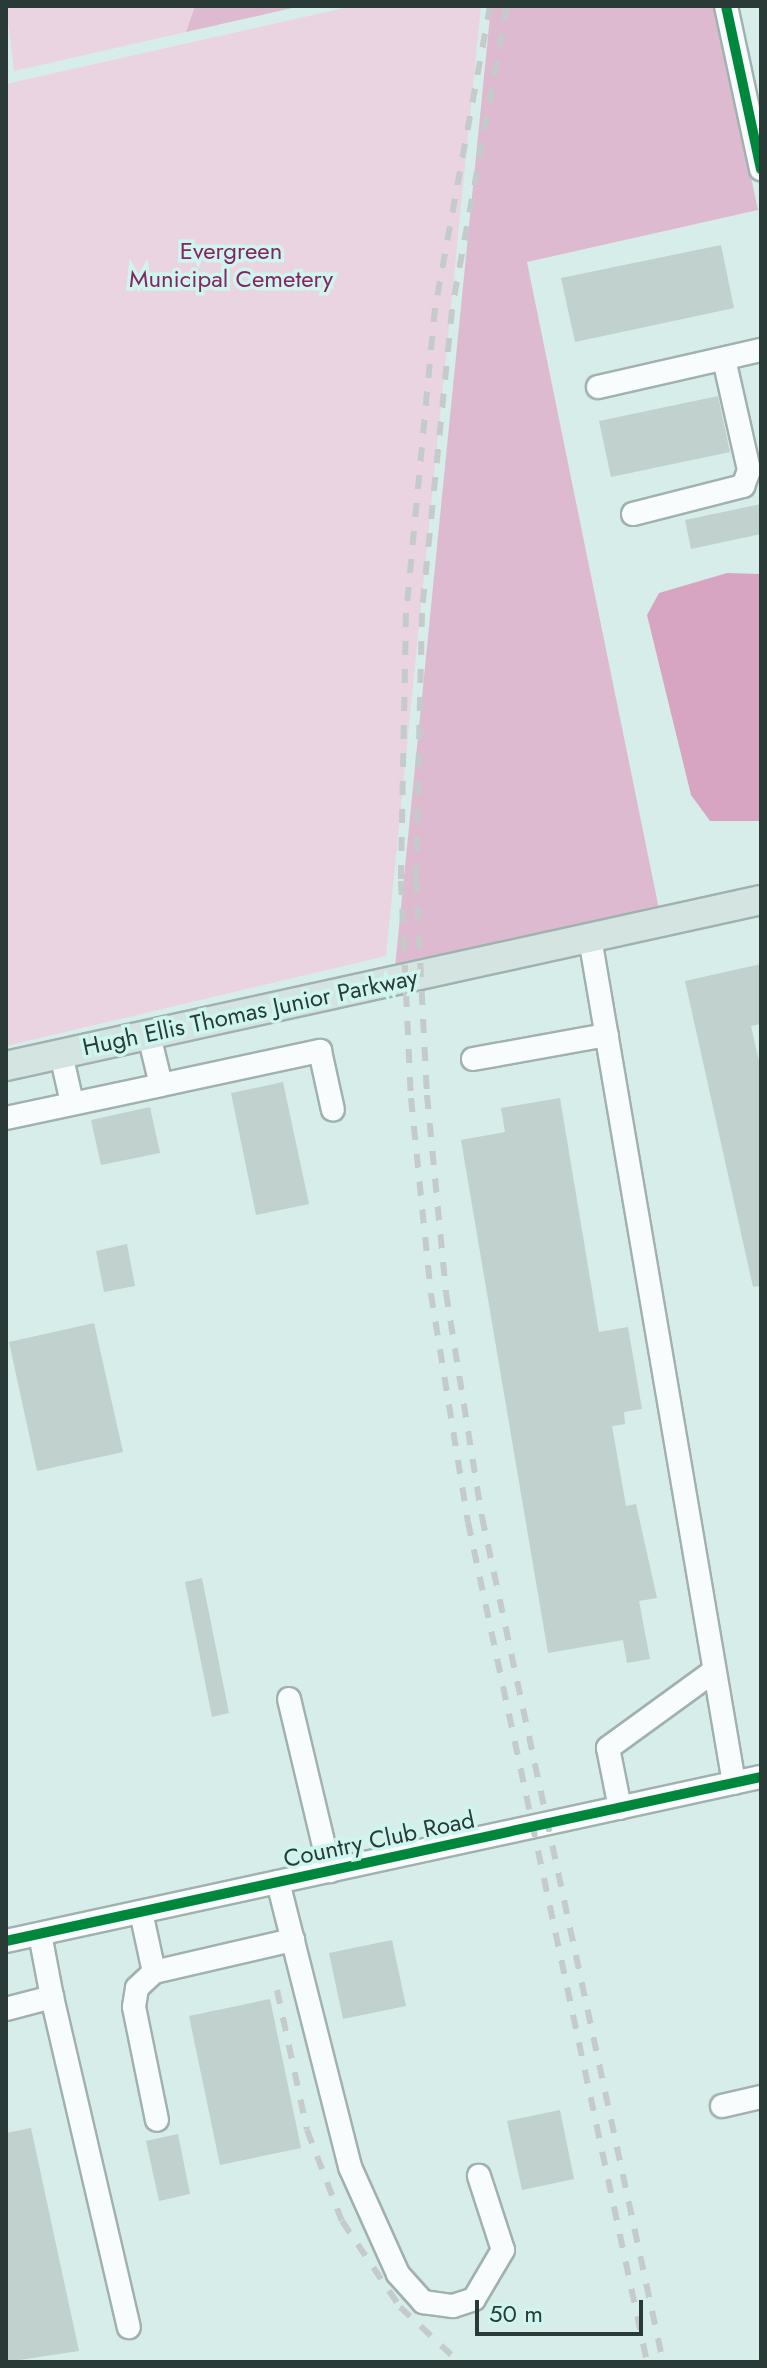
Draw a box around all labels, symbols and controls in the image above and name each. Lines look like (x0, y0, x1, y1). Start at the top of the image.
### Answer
park label: Evergreen Municipal Cemetery (129, 237, 333, 293)
street label: Hugh Ellis Thomas Junior Parkway (80, 962, 420, 1062)
street label: Country Club Road (281, 1805, 477, 1873)
scale bar (479, 2284, 647, 2334)
text: 50 m (489, 2296, 543, 2331)

